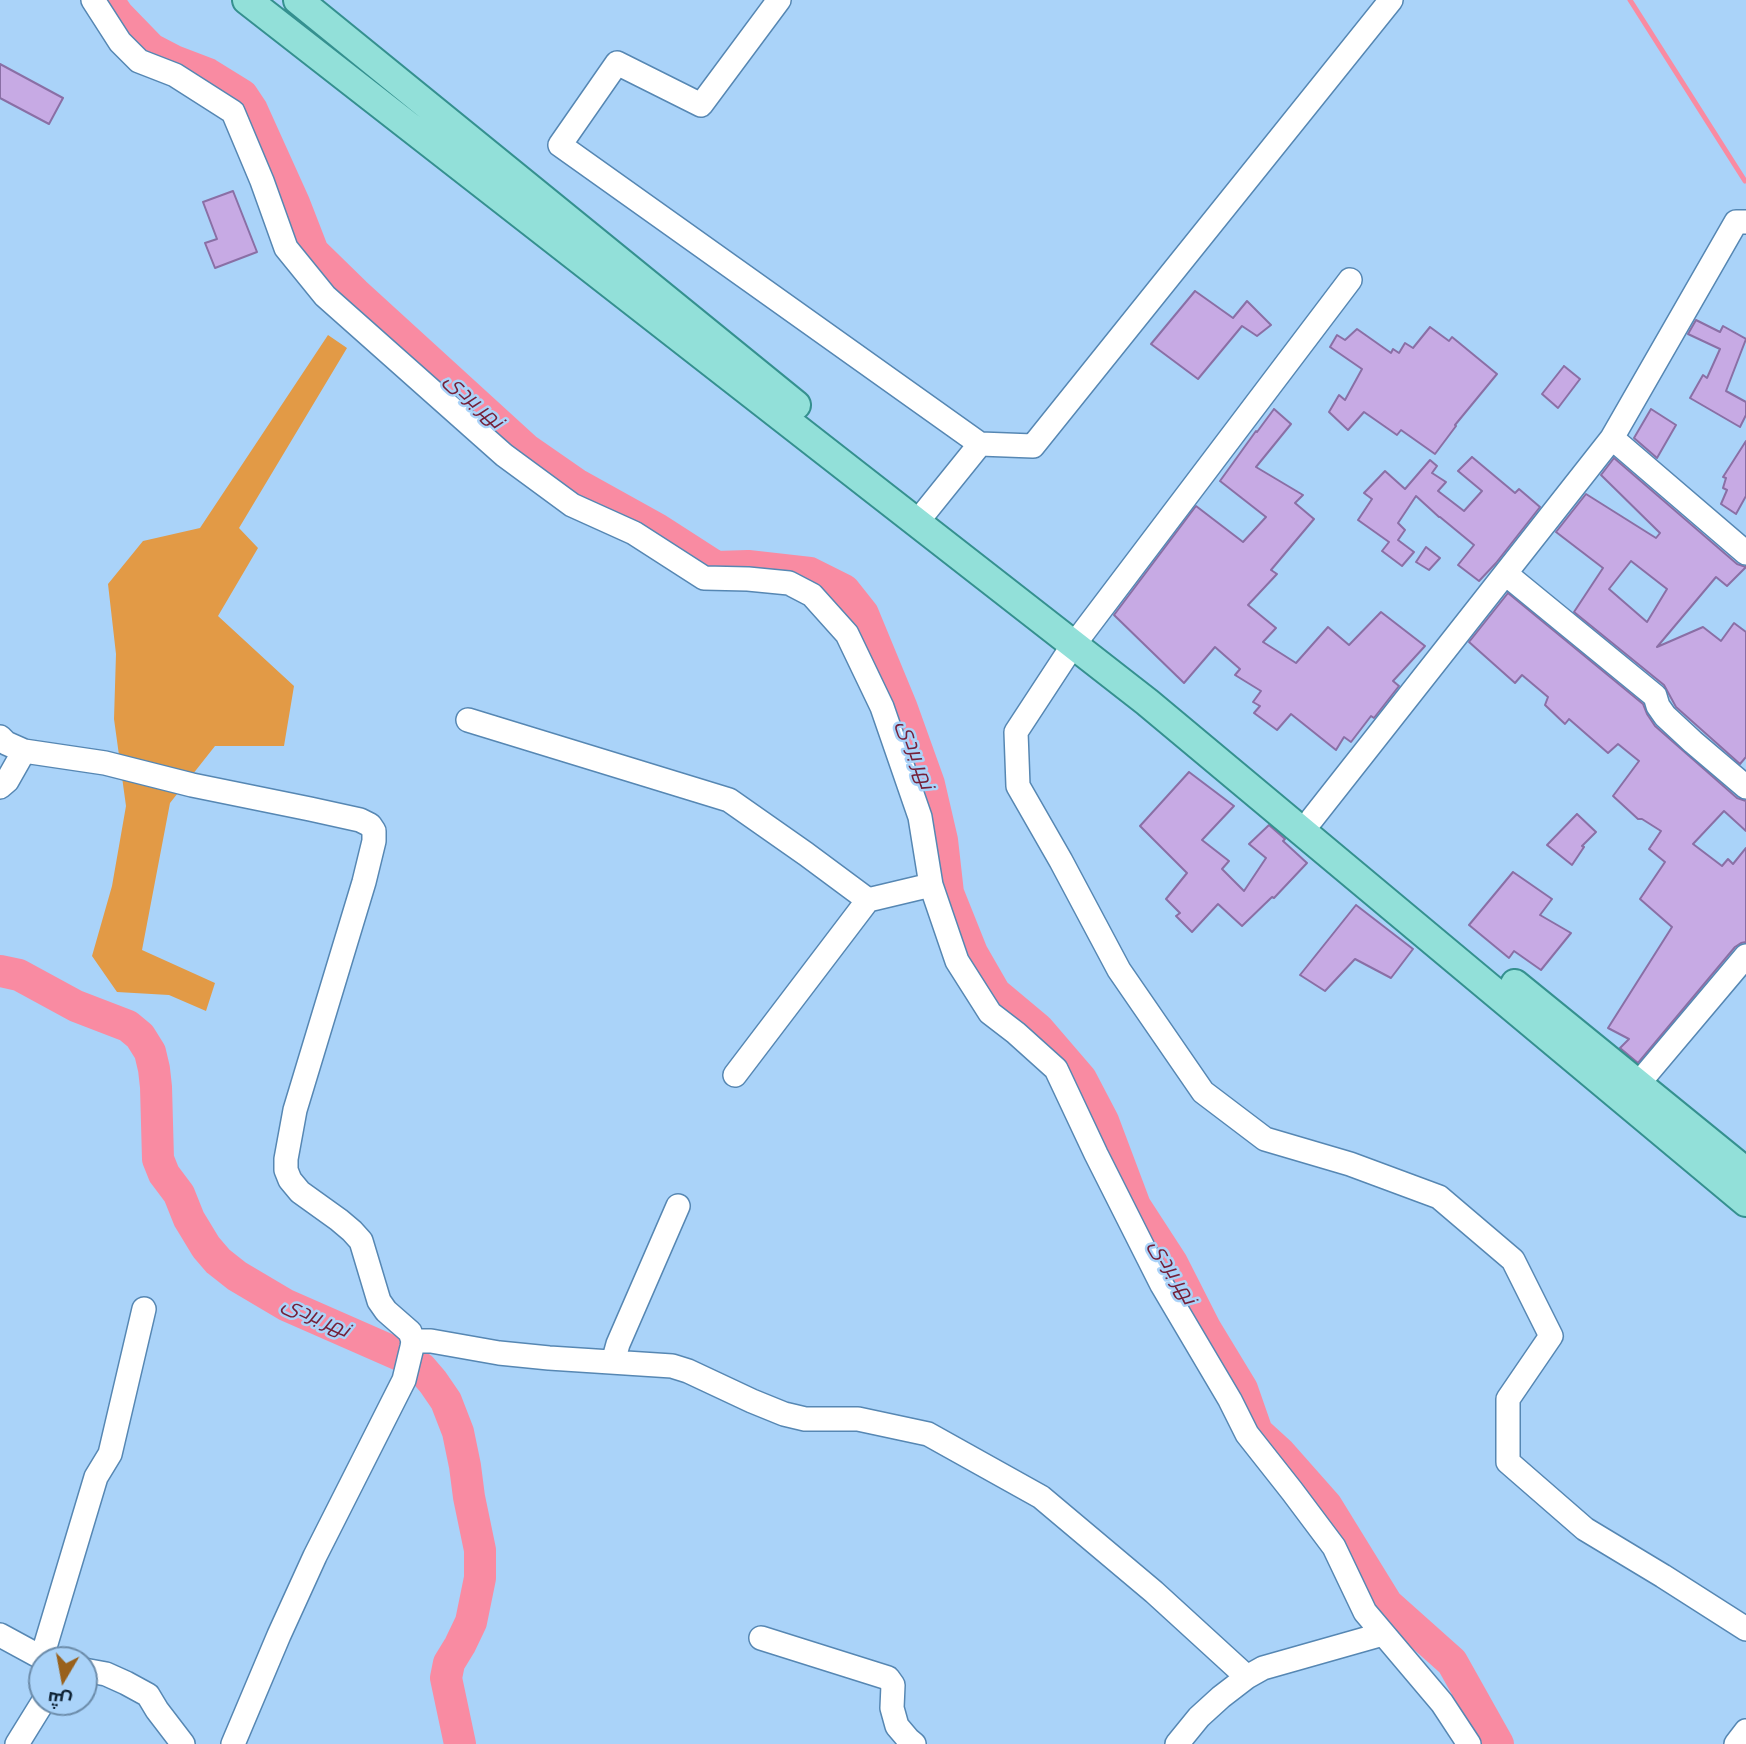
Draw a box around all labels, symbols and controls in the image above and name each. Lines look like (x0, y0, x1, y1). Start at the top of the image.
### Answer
water label: نهر بردى (439, 368, 509, 434)
water label: نهر بردى (893, 717, 939, 793)
water label: نهر بردى (1144, 1235, 1202, 1309)
water label: نهر بردى (278, 1291, 354, 1343)
north arrow (28, 1646, 98, 1716)
text: ش (46, 1687, 74, 1713)

